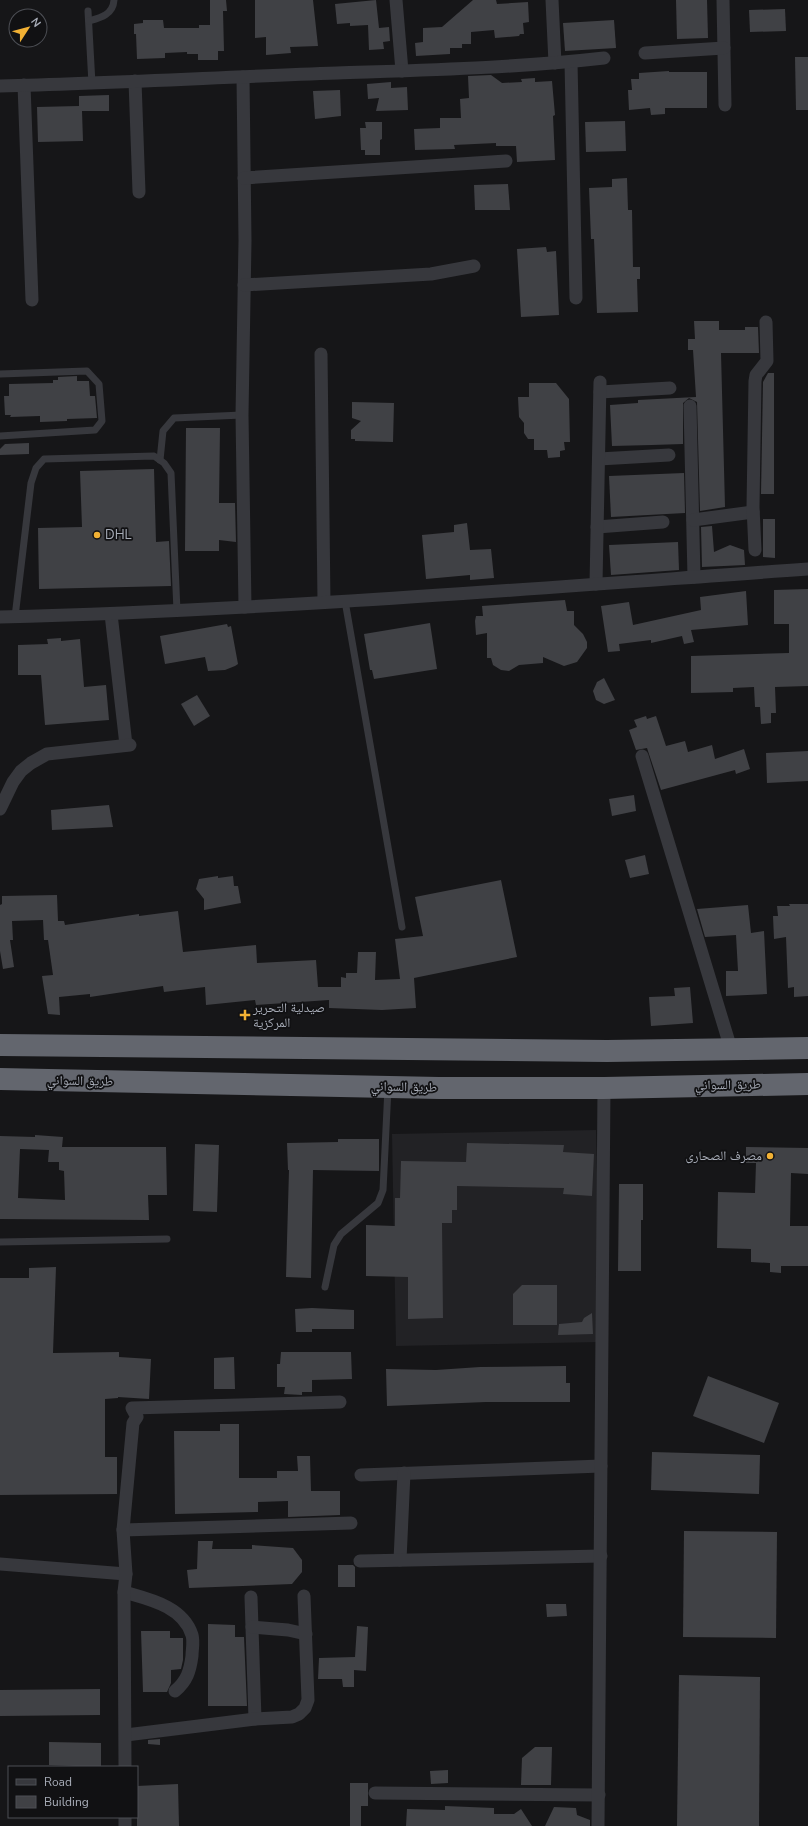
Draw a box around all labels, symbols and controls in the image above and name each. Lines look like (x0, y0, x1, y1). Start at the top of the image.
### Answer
north arrow (8, 8, 48, 48)
text: N (27, 15, 44, 30)
place label: DHL (105, 526, 132, 544)
marker: DHL (92, 530, 102, 540)
place label: صيدلية التحرير المركزية (252, 999, 325, 1032)
marker: صيدلية التحرير المركزية (240, 1010, 250, 1020)
street label: طريق السواني (47, 1071, 113, 1092)
street label: طريق السواني (695, 1075, 761, 1096)
street label: طريق السواني (371, 1077, 437, 1098)
place label: مصرف الصحارى (685, 1147, 762, 1165)
marker: مصرف الصحارى (765, 1151, 775, 1161)
legend (8, 1766, 138, 1818)
text: Road (44, 1774, 72, 1790)
text: Building (44, 1794, 89, 1810)

